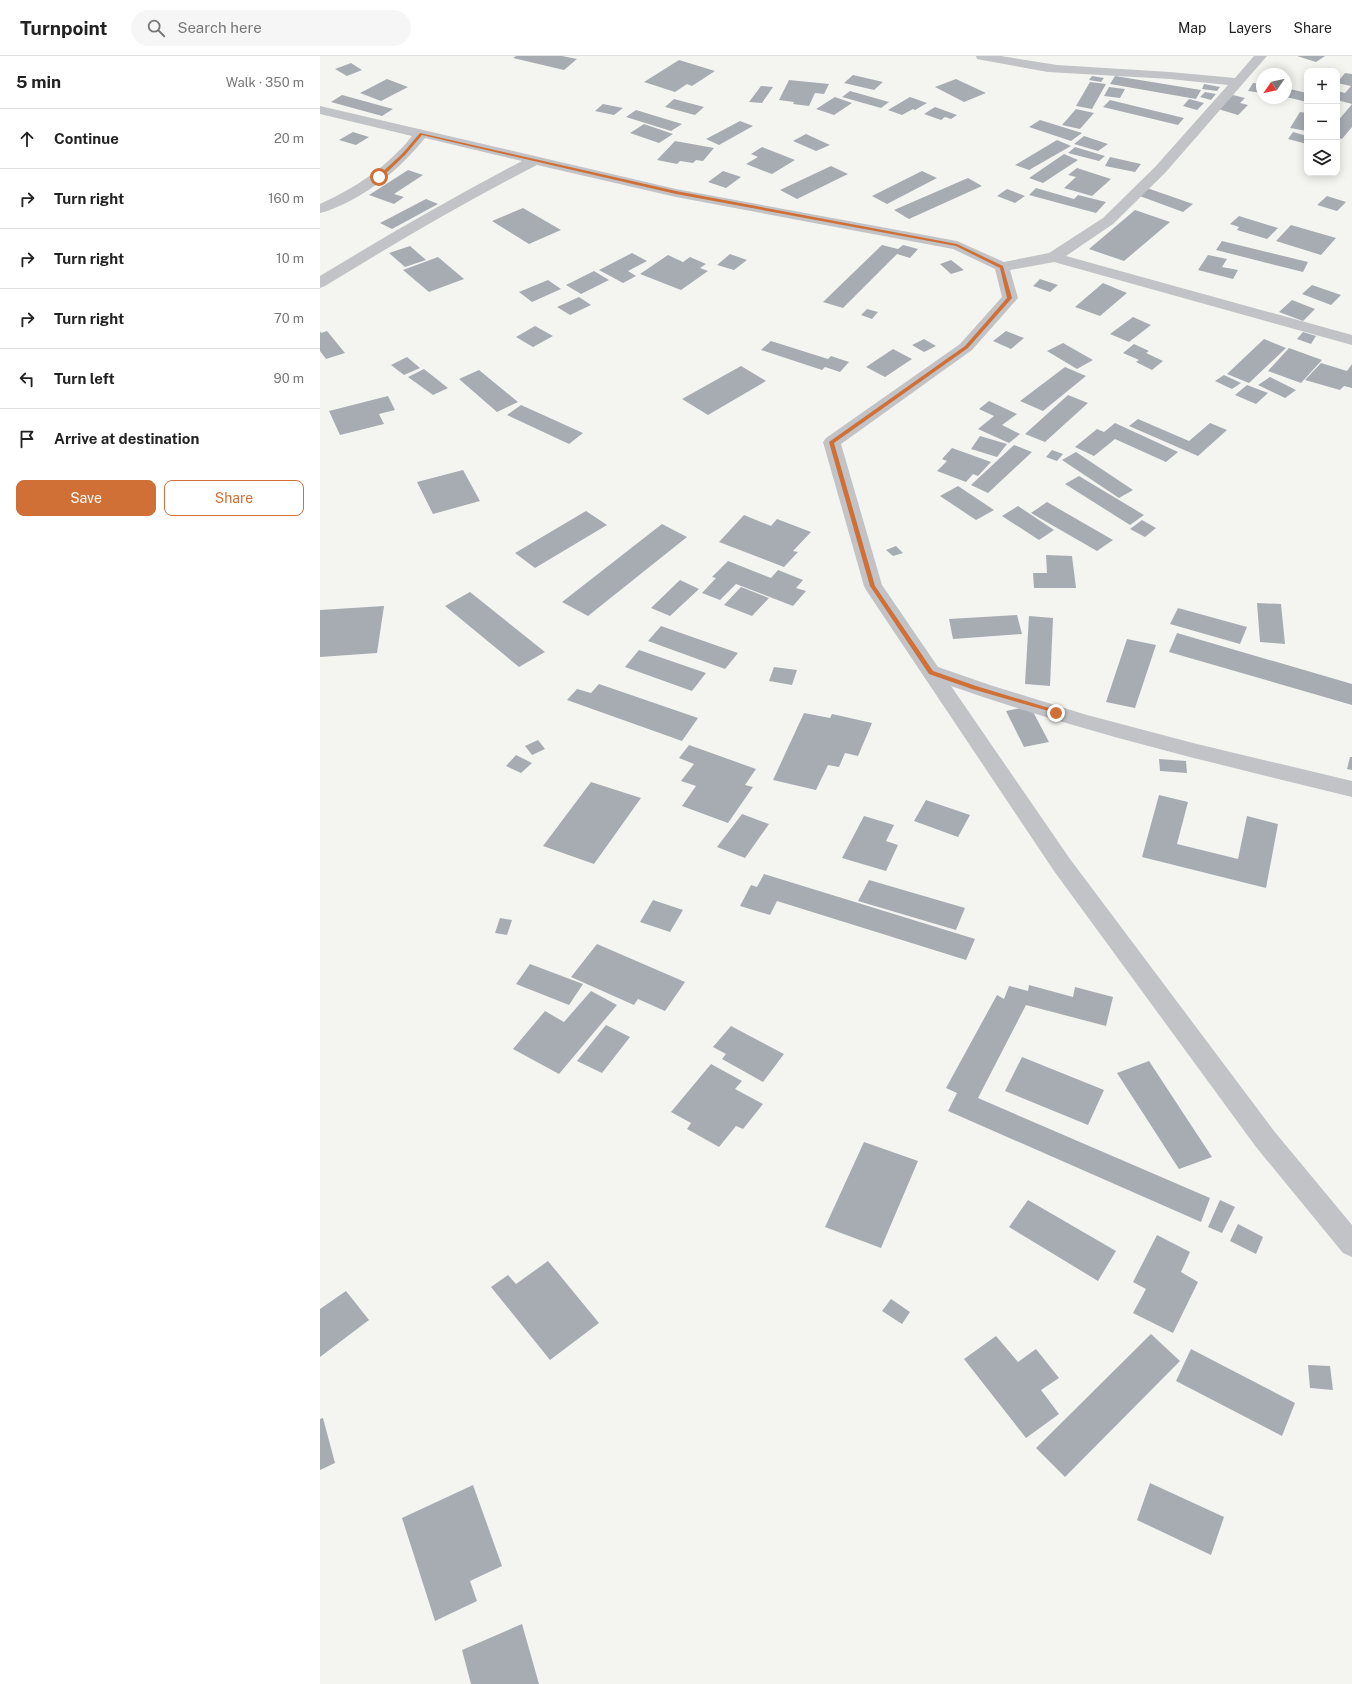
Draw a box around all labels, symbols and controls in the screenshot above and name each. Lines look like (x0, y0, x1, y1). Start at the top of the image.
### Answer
search box (131, 10, 411, 46)
text: Turnpoint (20, 17, 107, 39)
icon: search (145, 17, 167, 39)
text: Search here (177, 19, 262, 36)
text: Map (1178, 20, 1206, 36)
text: Layers (1228, 20, 1272, 36)
text: Share (1294, 20, 1332, 36)
north arrow (1256, 68, 1292, 104)
map controls (1304, 68, 1340, 176)
button: + (1304, 68, 1340, 104)
text: 5 min (16, 72, 61, 92)
text: Walk · 350 m (226, 75, 304, 90)
button: − (1304, 104, 1340, 140)
icon: ahead (16, 128, 38, 150)
text: Continue (54, 130, 119, 147)
text: 20 m (274, 131, 304, 146)
button: layers (1304, 140, 1340, 176)
route start (370, 168, 388, 186)
icon: right (16, 188, 38, 210)
text: Turn right (54, 190, 124, 207)
text: 160 m (268, 191, 304, 206)
icon: right (16, 248, 38, 270)
text: Turn right (54, 250, 124, 267)
text: 10 m (276, 251, 304, 266)
icon: right (16, 308, 38, 330)
text: Turn right (54, 310, 124, 327)
text: 70 m (274, 311, 304, 326)
icon: left (16, 368, 38, 390)
text: Turn left (54, 370, 115, 387)
text: 90 m (274, 371, 304, 386)
icon: arrive (16, 428, 38, 450)
text: Arrive at destination (54, 430, 199, 447)
button: Save (16, 480, 156, 516)
button: Share (164, 480, 304, 516)
route end (1047, 704, 1065, 722)

